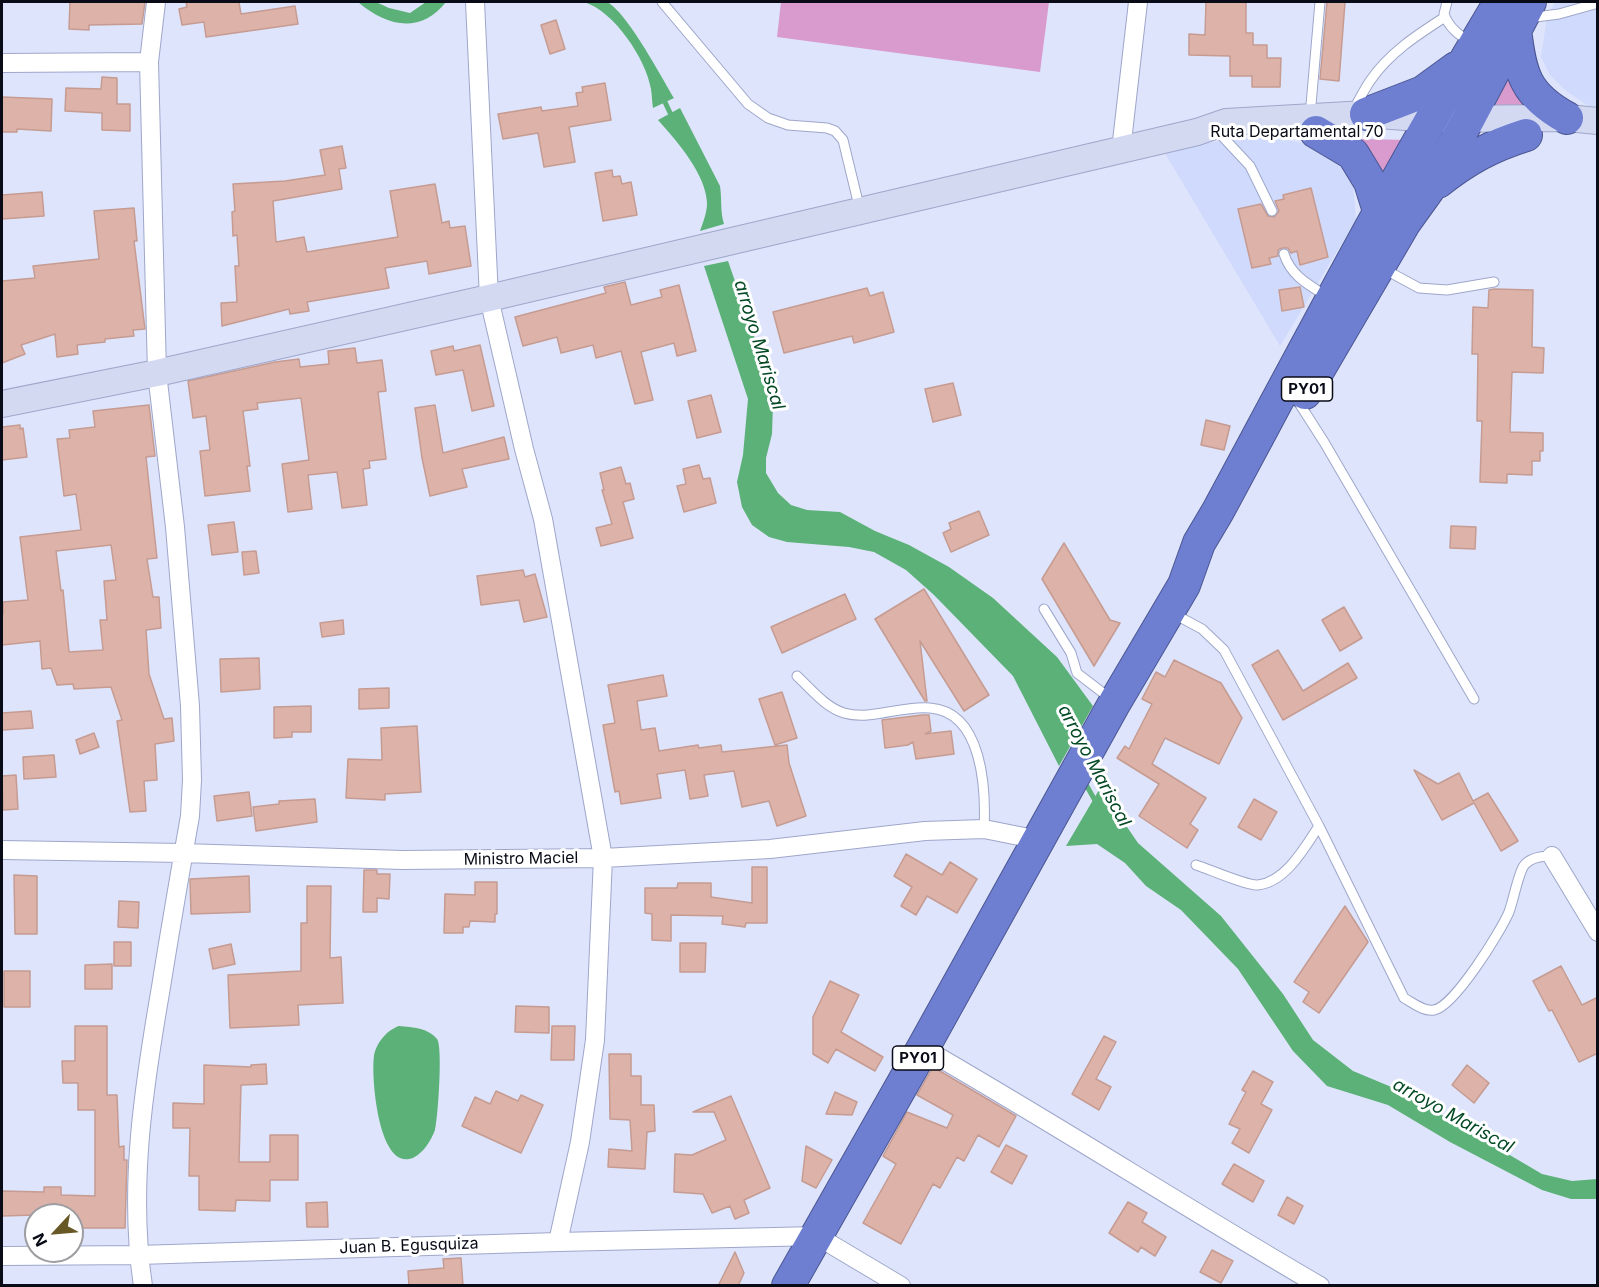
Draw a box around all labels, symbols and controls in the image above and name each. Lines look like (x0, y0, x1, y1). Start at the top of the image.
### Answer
street label: Ruta Departamental 70 (1210, 122, 1384, 142)
water label: arroyo Mariscal (729, 277, 789, 413)
road number: PY01 (1282, 377, 1332, 401)
water label: arroyo Mariscal (1053, 702, 1135, 830)
street label: Ministro Maciel (463, 848, 579, 870)
road number: PY01 (892, 1046, 944, 1070)
water label: arroyo Mariscal (1389, 1074, 1517, 1158)
north arrow (24, 1203, 84, 1263)
text: N (28, 1230, 51, 1250)
street label: Juan B. Egusquiza (339, 1234, 479, 1258)

